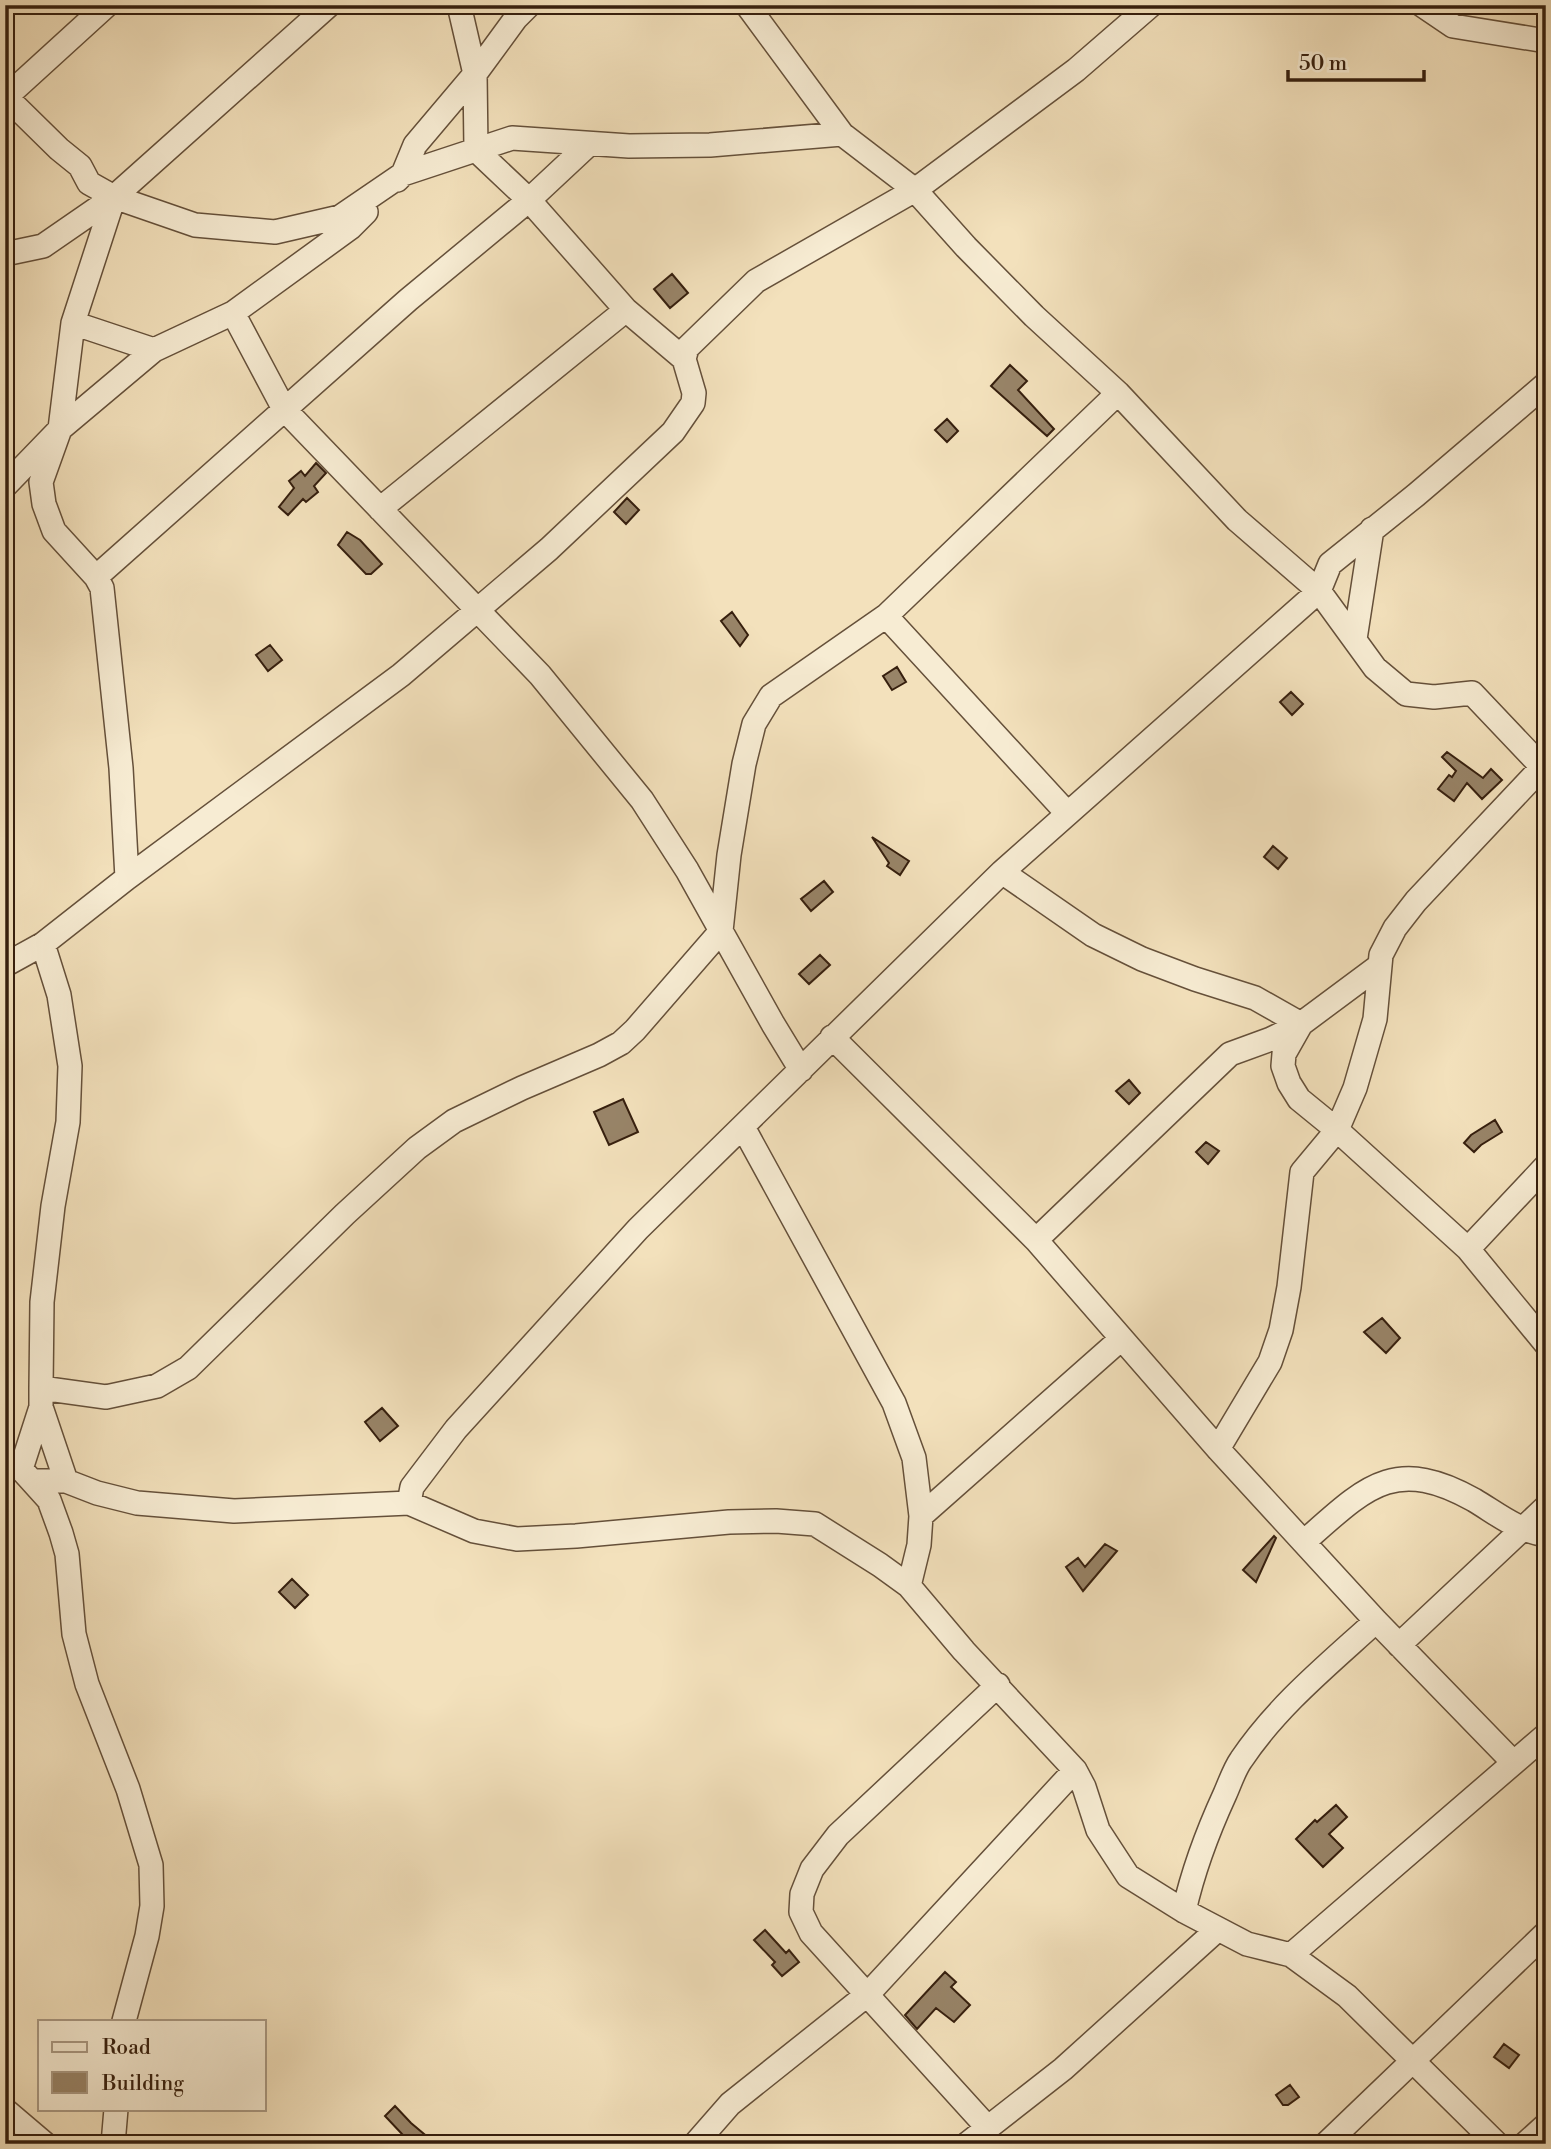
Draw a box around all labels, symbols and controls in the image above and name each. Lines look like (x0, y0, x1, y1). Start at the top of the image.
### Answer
scale bar (1288, 38, 1425, 82)
text: 50 m (1299, 51, 1347, 77)
legend (38, 2020, 266, 2110)
text: Road (102, 2035, 151, 2061)
text: Building (101, 2071, 184, 2097)

